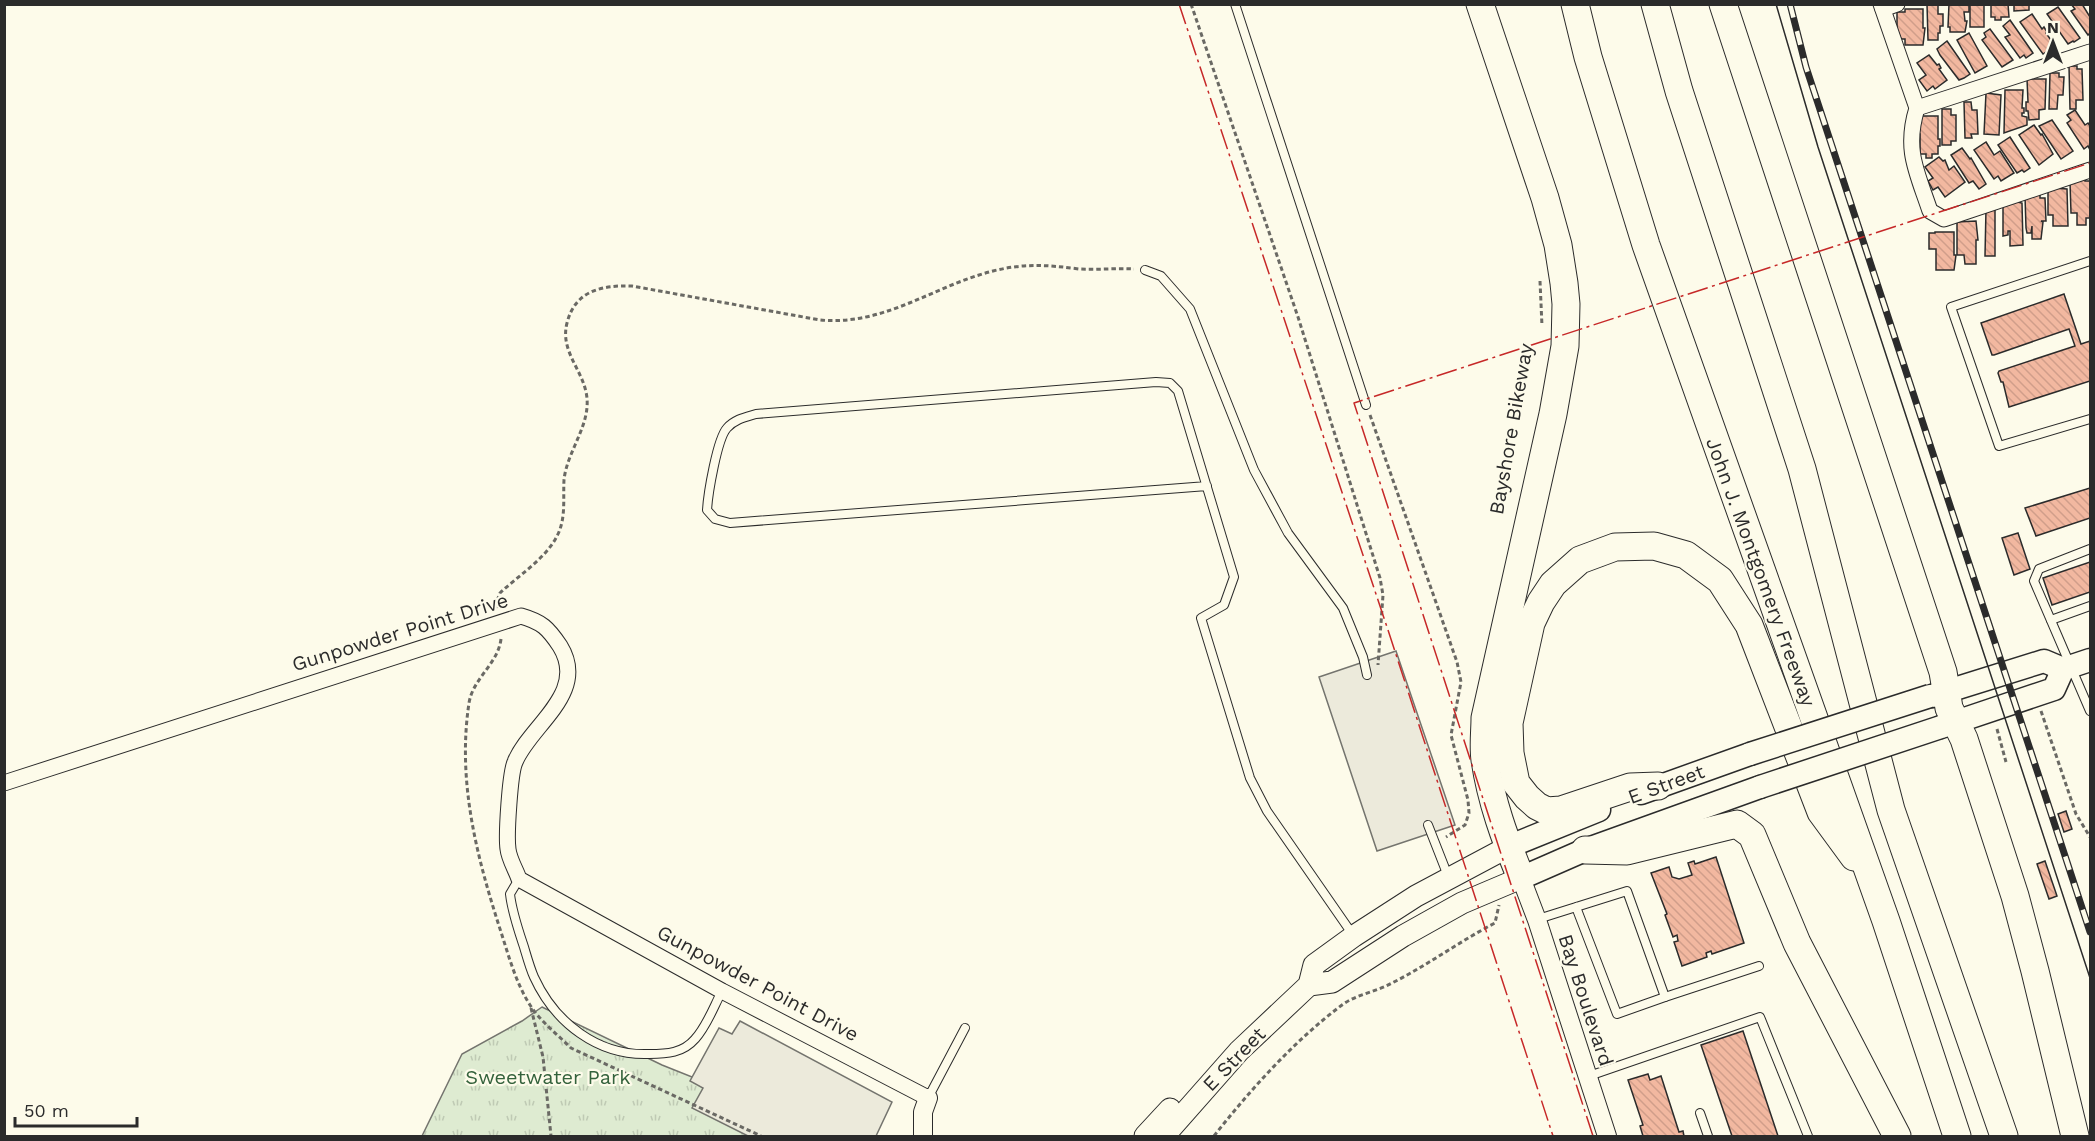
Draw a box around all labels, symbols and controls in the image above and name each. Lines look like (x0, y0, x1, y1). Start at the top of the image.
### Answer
north arrow (2023, 12, 2083, 72)
text: N (2047, 18, 2059, 37)
street label: Bayshore Bikeway (1484, 341, 1538, 516)
street label: John J. Montgomery Freeway (1701, 434, 1821, 710)
street label: Gunpowder Point Drive (289, 588, 511, 676)
street label: E Street (1624, 759, 1708, 809)
street label: Gunpowder Point Drive (653, 920, 863, 1046)
street label: Bay Boulevard (1553, 931, 1619, 1069)
street label: E Street (1198, 1022, 1271, 1096)
park label: Sweetwater Park (465, 1065, 631, 1089)
scale bar (15, 1090, 136, 1128)
text: 50 m (24, 1100, 69, 1121)

